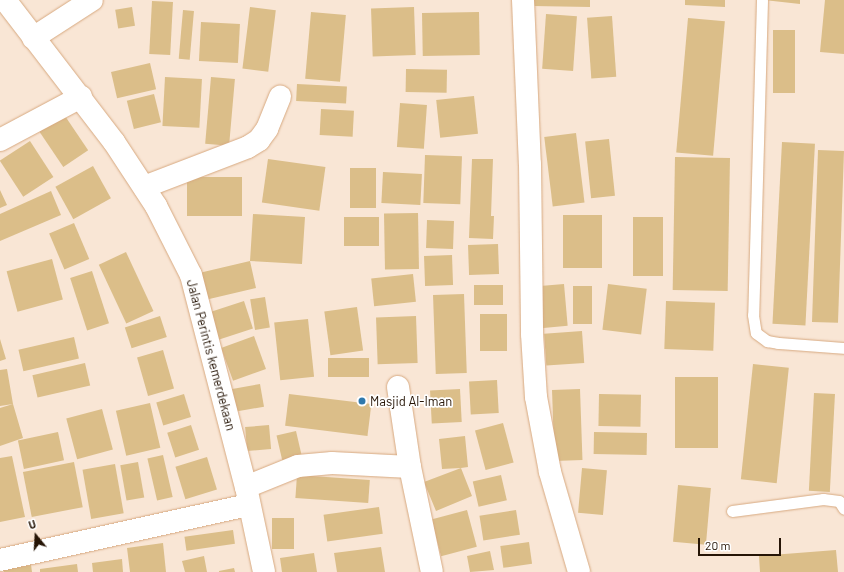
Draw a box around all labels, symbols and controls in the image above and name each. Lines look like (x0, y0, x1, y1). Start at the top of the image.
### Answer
street label: Jalan Perintis kemerdekaan (183, 278, 239, 432)
place label: Masjid Al-Iman (370, 393, 452, 409)
marker: Masjid Al-Iman (357, 396, 367, 406)
north arrow (16, 516, 56, 556)
text: U (27, 517, 37, 531)
scale bar (700, 530, 783, 556)
text: 20 m (705, 538, 731, 552)

